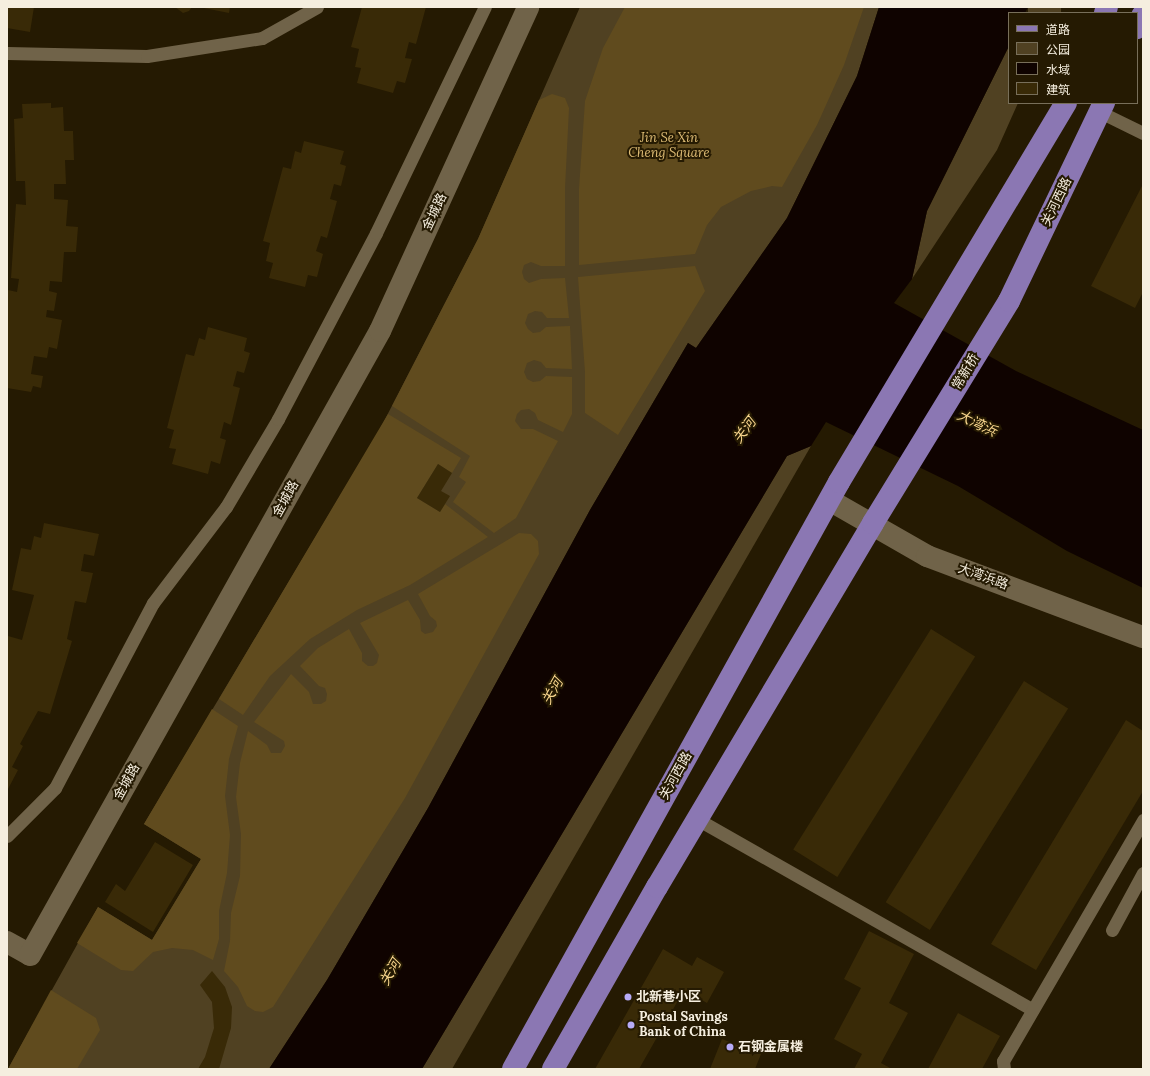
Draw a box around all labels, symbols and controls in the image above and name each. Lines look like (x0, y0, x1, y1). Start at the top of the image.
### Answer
legend (1008, 12, 1138, 104)
text: 道路 (1046, 22, 1070, 37)
text: 公园 (1046, 42, 1070, 57)
text: 水域 (1046, 62, 1070, 77)
text: 建筑 (1046, 82, 1070, 97)
park label: Jin Se Xin Cheng Square (628, 131, 710, 162)
street label: 关河西路 (1039, 175, 1075, 229)
street label: 金城路 (420, 191, 450, 233)
street label: 常新桥 (949, 351, 983, 393)
water label: 大湾浜 (954, 406, 1000, 440)
water label: 关河 (729, 414, 759, 446)
street label: 金城路 (270, 478, 302, 520)
street label: 大湾浜路 (956, 561, 1010, 593)
water label: 关河 (538, 675, 566, 707)
street label: 关河西路 (657, 749, 695, 803)
street label: 金城路 (111, 761, 143, 803)
water label: 关河 (376, 956, 404, 988)
place label: 北新巷小区 (636, 989, 701, 1005)
marker: 北新巷小区 (623, 992, 633, 1002)
place label: Postal Savings Bank of China (639, 1010, 728, 1041)
marker: Postal Savings Bank of China (626, 1020, 636, 1030)
place label: 石钢金属楼 (738, 1039, 803, 1055)
marker: 石钢金属楼 (725, 1042, 735, 1052)

